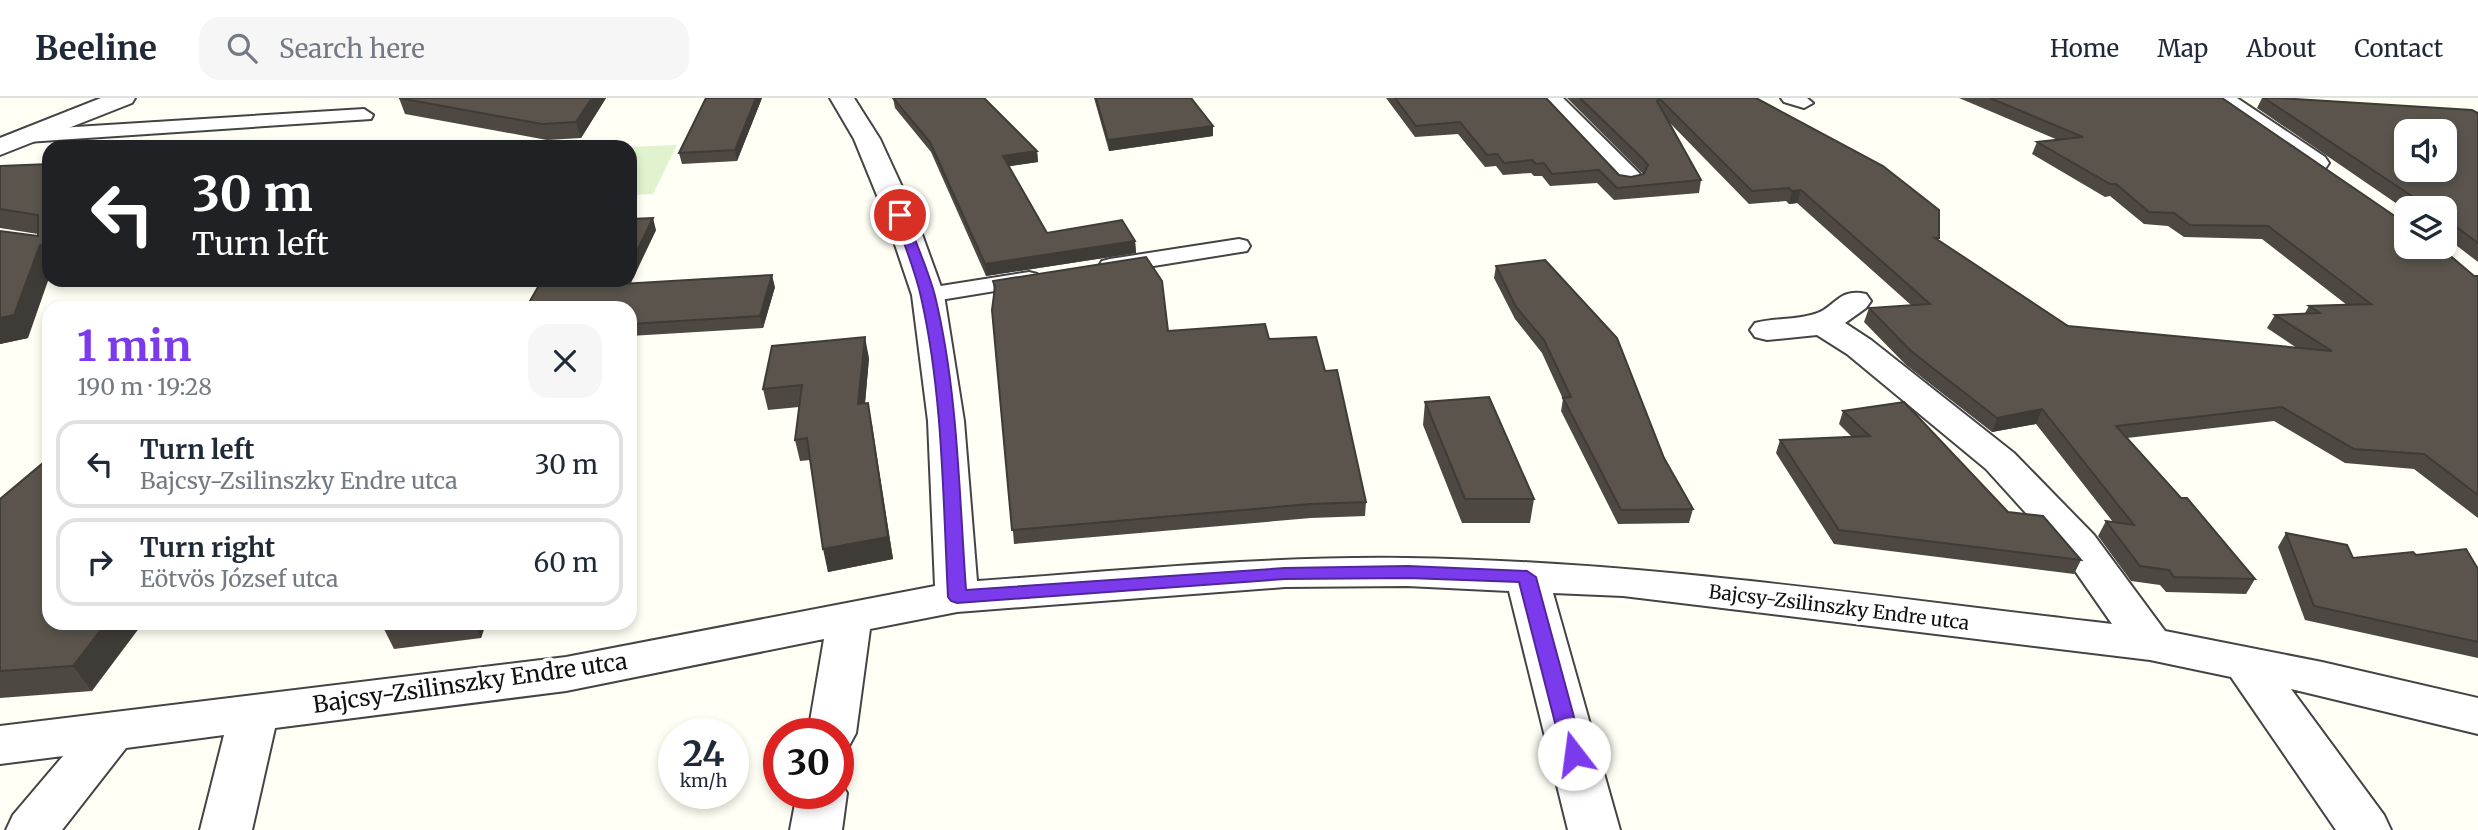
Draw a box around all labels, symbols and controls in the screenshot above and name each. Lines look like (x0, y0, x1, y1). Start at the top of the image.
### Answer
search box (199, 17, 689, 80)
text: Beeline (35, 28, 157, 69)
icon: search (223, 29, 261, 67)
text: Search here (279, 32, 425, 65)
text: Home (2050, 33, 2119, 64)
text: Map (2157, 33, 2208, 64)
text: About (2246, 33, 2316, 64)
text: Contact (2354, 33, 2443, 64)
map controls (2394, 119, 2457, 259)
button: sound (2394, 119, 2457, 182)
text: 30 m (192, 163, 313, 224)
icon: left (77, 168, 168, 259)
pin (870, 185, 930, 245)
icon: arrive (881, 196, 919, 234)
button: layers (2394, 196, 2457, 259)
text: Turn left (192, 224, 329, 264)
text: 1 min (77, 320, 191, 372)
button: close (528, 324, 602, 398)
text: 190 m · 19:28 (77, 372, 212, 401)
text: Turn left (140, 433, 254, 466)
icon: left (81, 445, 119, 483)
text: 30 m (535, 448, 598, 481)
text: Bajcsy-Zsilinszky Endre utca (140, 466, 458, 495)
text: Turn right (140, 531, 275, 564)
icon: right (81, 543, 119, 581)
text: 60 m (534, 546, 598, 579)
text: Eötvös József utca (140, 564, 338, 593)
street label: Bajcsy-Zsilinszky Endre utca (1707, 579, 1971, 635)
street label: Bajcsy-Zsilinszky Endre utca (311, 646, 629, 719)
position arrow (1537, 717, 1611, 791)
speed limit sign: 30 (763, 718, 854, 809)
text: 24 (682, 732, 725, 776)
text: km/h (680, 769, 727, 792)

